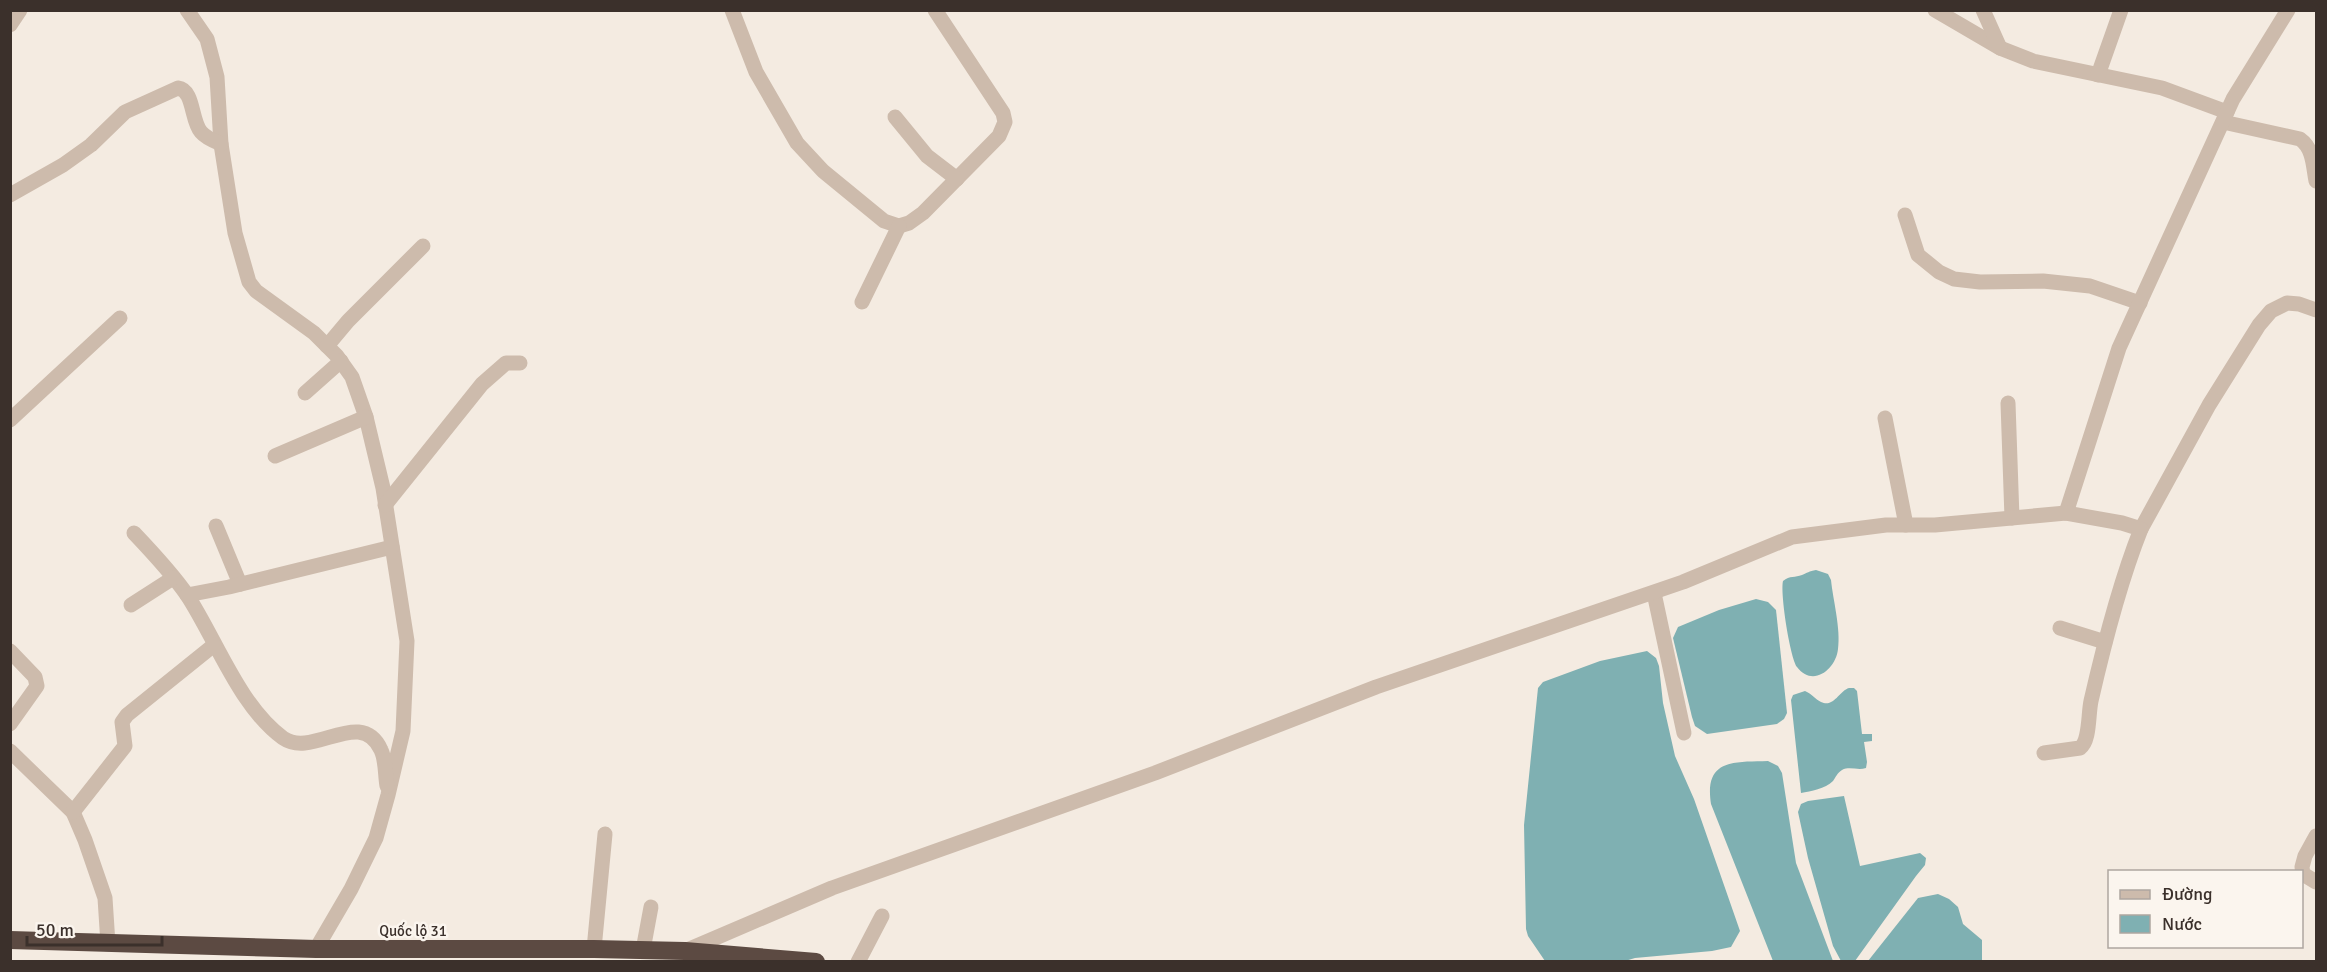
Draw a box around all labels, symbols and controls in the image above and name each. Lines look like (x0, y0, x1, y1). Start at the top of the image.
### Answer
legend (2108, 870, 2303, 948)
text: Đường (2162, 883, 2213, 905)
scale bar (27, 909, 162, 947)
text: Nước (2162, 913, 2202, 935)
text: 50 m (36, 919, 74, 941)
street label: Quốc lộ 31 (379, 922, 447, 940)

